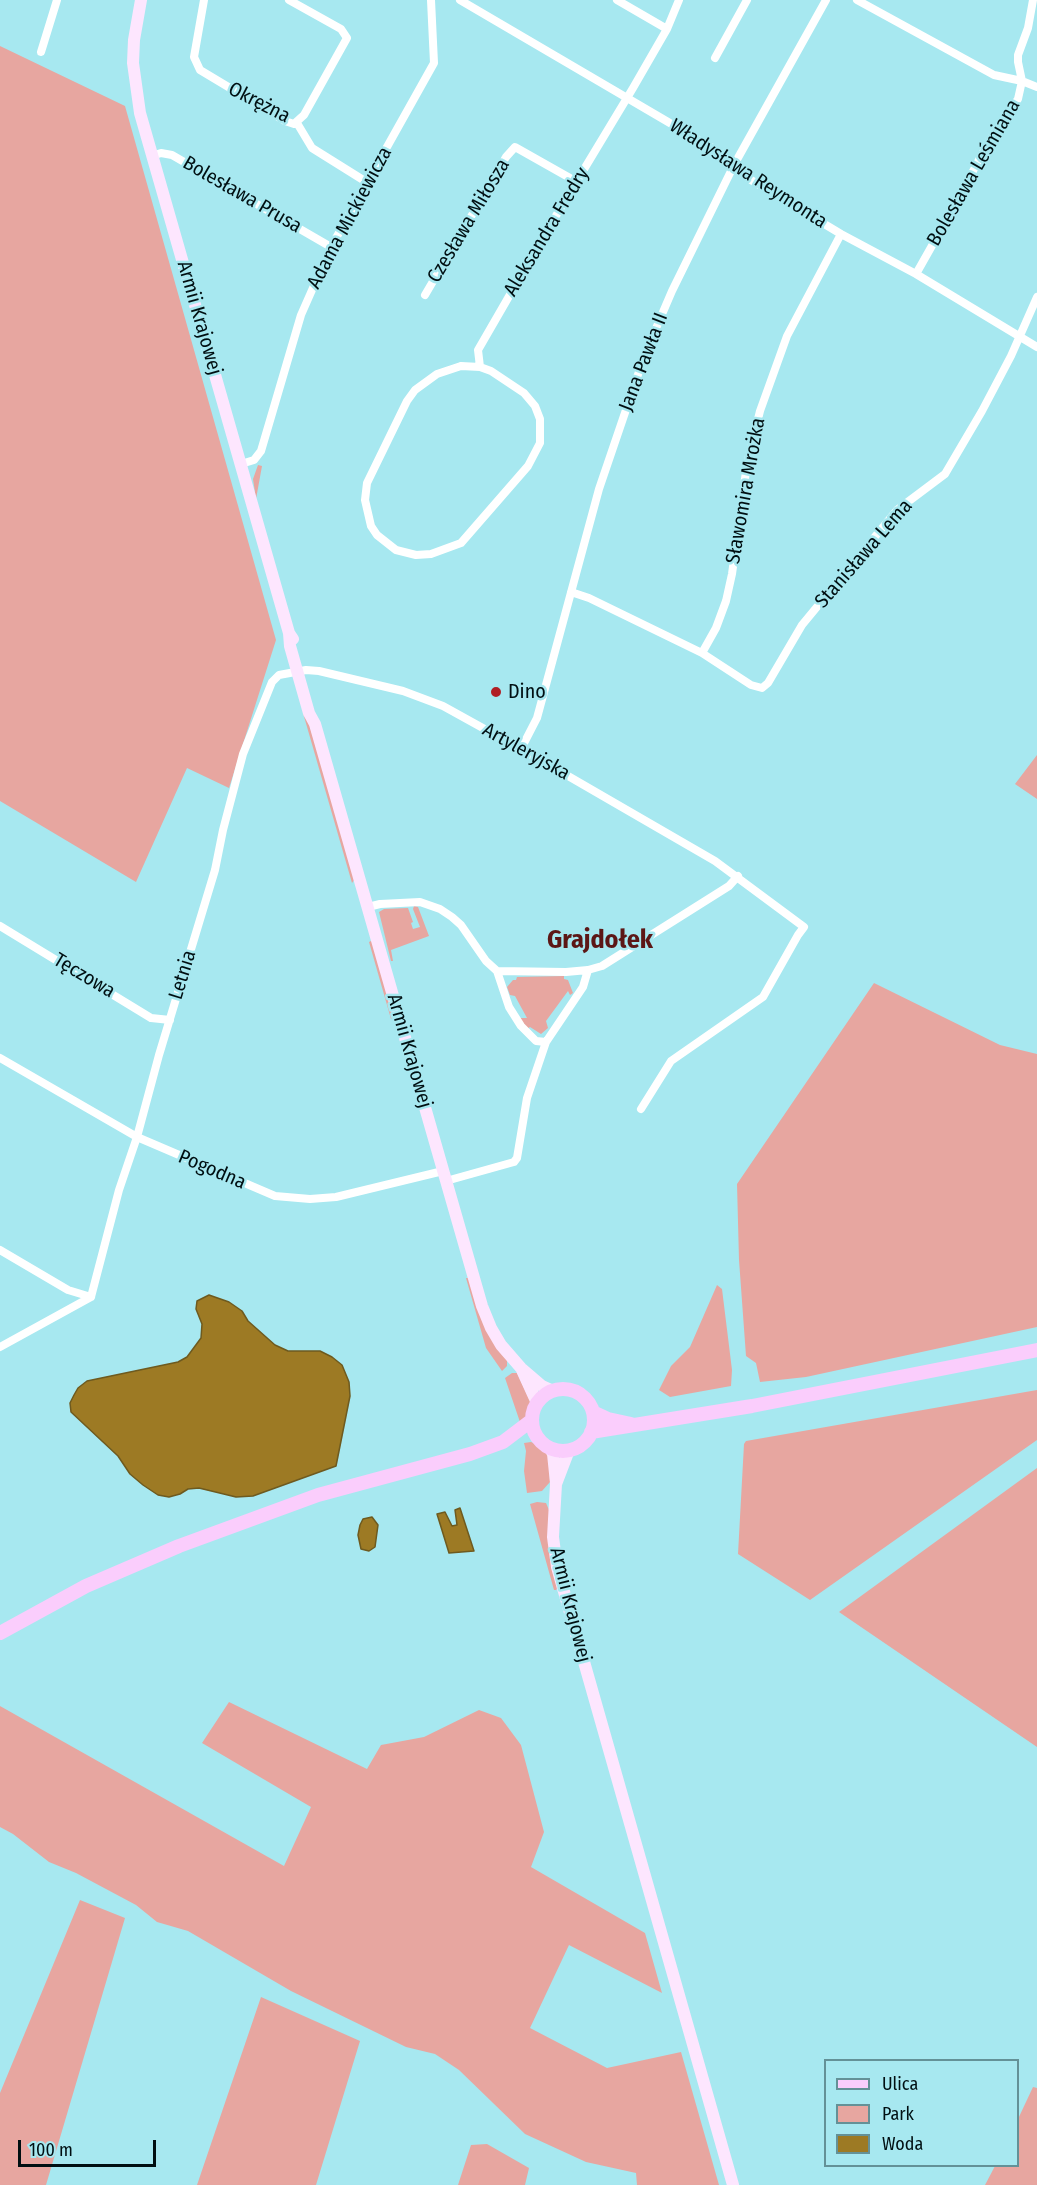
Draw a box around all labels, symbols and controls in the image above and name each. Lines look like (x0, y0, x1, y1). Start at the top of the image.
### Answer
street label: Okrężna (224, 77, 294, 129)
street label: Bolesława Leśmiana (922, 96, 1026, 250)
street label: Władysława Reymonta (665, 114, 831, 234)
street label: Adama Mickiewicza (303, 143, 397, 293)
street label: Bolesława Prusa (178, 151, 306, 239)
street label: Czesława Miłosza (423, 155, 515, 287)
street label: Aleksandra Fredry (499, 163, 595, 301)
street label: Armii Krajowej (171, 258, 227, 378)
street label: Jana Pawła II (614, 310, 674, 414)
street label: Sławomira Mrożka (721, 416, 771, 566)
street label: Stanisława Lema (810, 495, 918, 613)
place label: Dino (508, 680, 546, 704)
marker: Dino (489, 685, 503, 699)
street label: Artyleryjska (478, 718, 574, 786)
district label: Grajdołek (547, 925, 653, 957)
street label: Letnia (164, 947, 202, 1003)
street label: Tęczowa (49, 948, 119, 1004)
street label: Armii Krajowej (381, 991, 437, 1111)
street label: Pogodna (175, 1145, 249, 1195)
street label: Armii Krajowej (544, 1545, 596, 1665)
legend (824, 2059, 1019, 2167)
text: Ulica (882, 2073, 918, 2095)
text: Park (882, 2103, 914, 2125)
scale bar (21, 2128, 159, 2166)
text: Woda (882, 2133, 923, 2155)
text: 100 m (29, 2139, 73, 2161)

